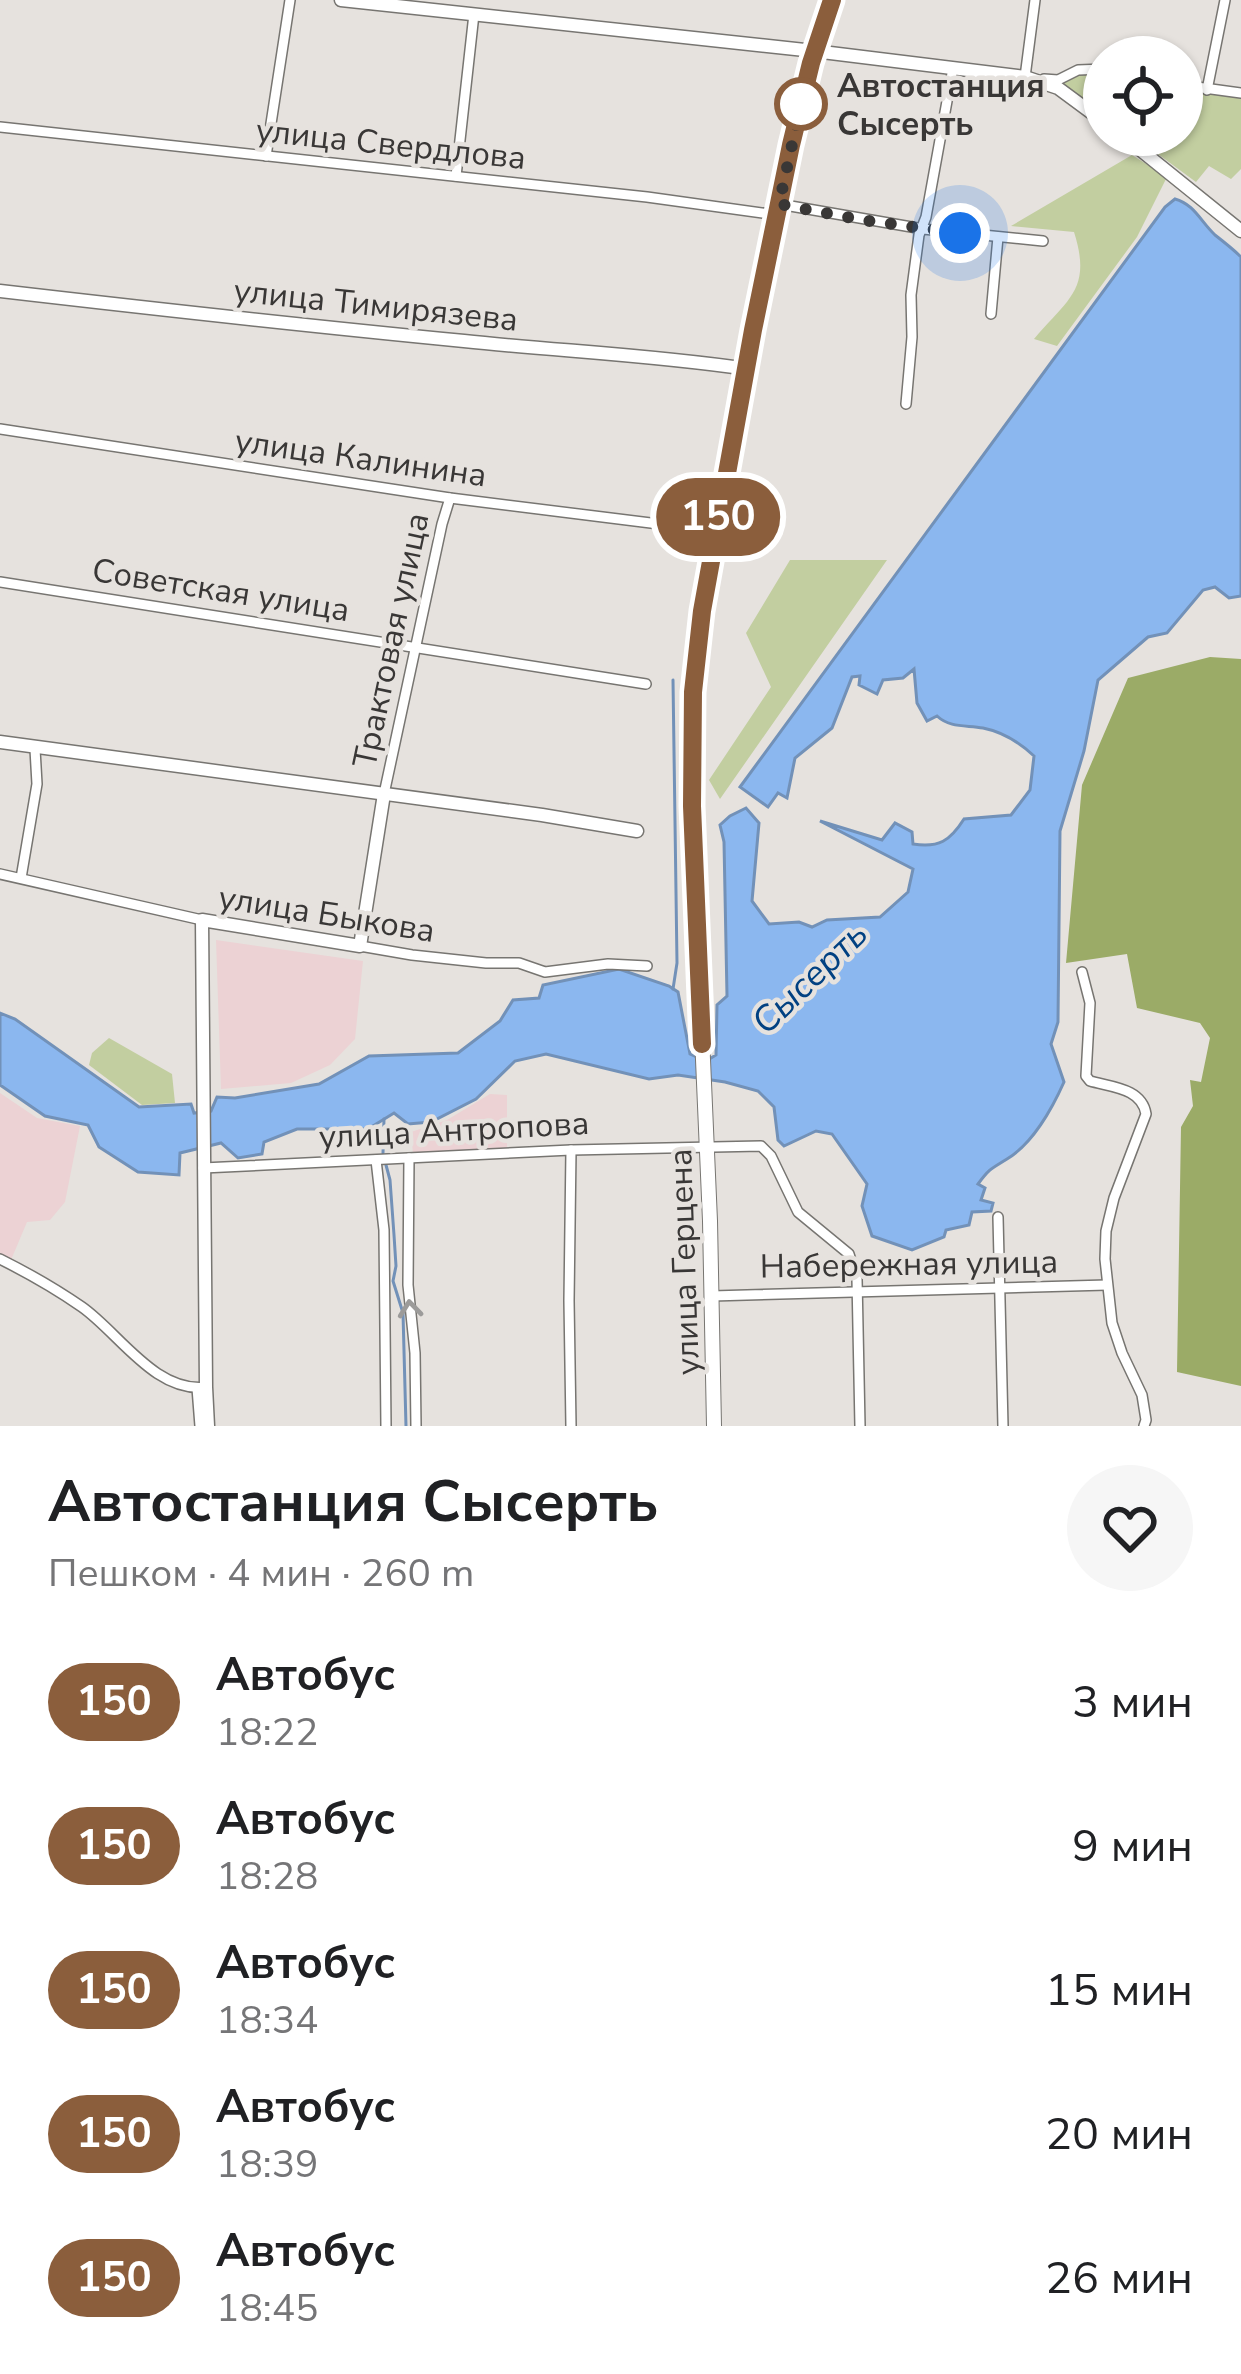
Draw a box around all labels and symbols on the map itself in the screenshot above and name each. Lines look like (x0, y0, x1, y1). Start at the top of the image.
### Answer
place label: Автостанция Сысерть (837, 64, 1045, 147)
marker: Автостанция Сысерть (776, 79, 826, 129)
street label: улица Свердлова (254, 108, 528, 181)
your location (930, 203, 990, 263)
street label: улица Тимирязева (231, 268, 520, 343)
street label: улица Калинина (232, 419, 489, 498)
line badge: 150 (649, 478, 787, 556)
street label: Трактовая улица (342, 509, 440, 772)
street label: Советская улица (89, 548, 353, 633)
street label: улица Быкова (215, 875, 438, 954)
water label: Сысерть (741, 911, 879, 1046)
street label: улица Антропова (318, 1101, 590, 1160)
street label: улица Герцена (658, 1148, 711, 1376)
street label: Набережная улица (760, 1239, 1059, 1290)
one-way arrow (398, 1299, 424, 1319)

